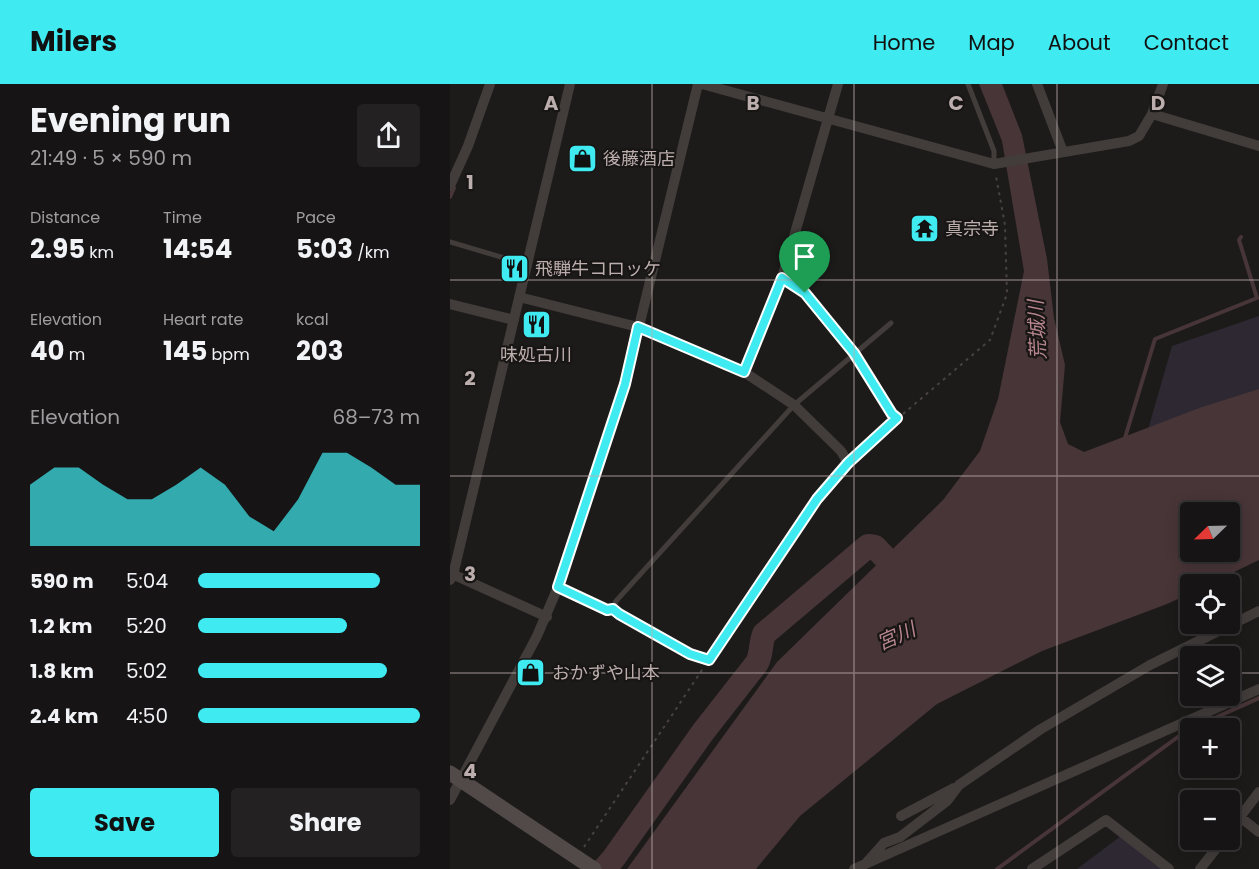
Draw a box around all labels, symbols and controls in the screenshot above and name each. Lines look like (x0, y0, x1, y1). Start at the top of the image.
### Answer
text: Milers (30, 22, 117, 61)
text: Home (873, 28, 935, 57)
text: Map (968, 28, 1015, 57)
text: About (1048, 28, 1111, 57)
text: Contact (1144, 28, 1229, 57)
text: A (544, 89, 559, 117)
text: B (746, 89, 760, 117)
text: C (948, 89, 964, 117)
text: D (1151, 89, 1165, 117)
text: Evening run (30, 97, 231, 144)
button: share (357, 104, 420, 167)
shop icon: 後藤酒店 (566, 142, 598, 174)
text: 21:49 · 5 × 590 m (30, 144, 192, 172)
place label: 後藤酒店 (603, 146, 675, 171)
text: 1 (466, 168, 474, 196)
text: Distance (30, 206, 100, 229)
text: Time (163, 206, 202, 229)
text: Pace (296, 206, 336, 229)
temple icon: 真宗寺 (908, 212, 940, 244)
place label: 真宗寺 (945, 216, 999, 241)
text: 2.95 (30, 231, 85, 267)
text: 14:54 (163, 231, 232, 267)
text: 5:03 (296, 231, 353, 267)
pin (779, 231, 830, 293)
icon: arrive (788, 240, 821, 273)
text: km (85, 241, 114, 264)
text: /km (353, 241, 390, 264)
restaurant icon: 飛騨牛コロッケ (498, 252, 530, 284)
place label: 飛騨牛コロッケ (535, 256, 661, 281)
water label: 荒城川 (1021, 297, 1053, 361)
text: Elevation (30, 308, 102, 331)
text: Heart rate (163, 308, 243, 331)
text: kcal (296, 308, 329, 331)
restaurant icon: 味処古川 (520, 309, 552, 341)
text: 40 (30, 333, 65, 369)
text: 145 (163, 333, 207, 369)
text: 203 (296, 333, 344, 369)
place label: 味処古川 (500, 342, 572, 367)
text: m (65, 343, 85, 366)
text: bpm (207, 343, 250, 366)
text: 2 (464, 364, 476, 392)
text: Elevation (30, 403, 120, 431)
text: 68–73 m (333, 403, 420, 431)
north arrow (1180, 502, 1240, 562)
map controls (1180, 502, 1240, 850)
text: 3 (464, 560, 476, 588)
text: 590 m (30, 567, 94, 595)
text: 5:04 (126, 567, 168, 595)
button: locate (1180, 574, 1240, 634)
text: 1.2 km (30, 612, 92, 640)
text: 5:20 (126, 612, 167, 640)
water label: 宮川 (872, 614, 922, 657)
button: layers (1180, 646, 1240, 706)
shop icon: おかずや山本 (515, 656, 547, 688)
text: 1.8 km (30, 657, 94, 685)
text: 5:02 (126, 657, 167, 685)
place label: おかずや山本 (552, 660, 660, 685)
text: 2.4 km (30, 702, 98, 730)
text: 4:50 (126, 702, 168, 730)
button: + (1180, 718, 1240, 778)
text: 4 (463, 757, 477, 785)
button: Save (30, 788, 219, 857)
button: Share (231, 788, 420, 857)
button: − (1180, 790, 1240, 850)

